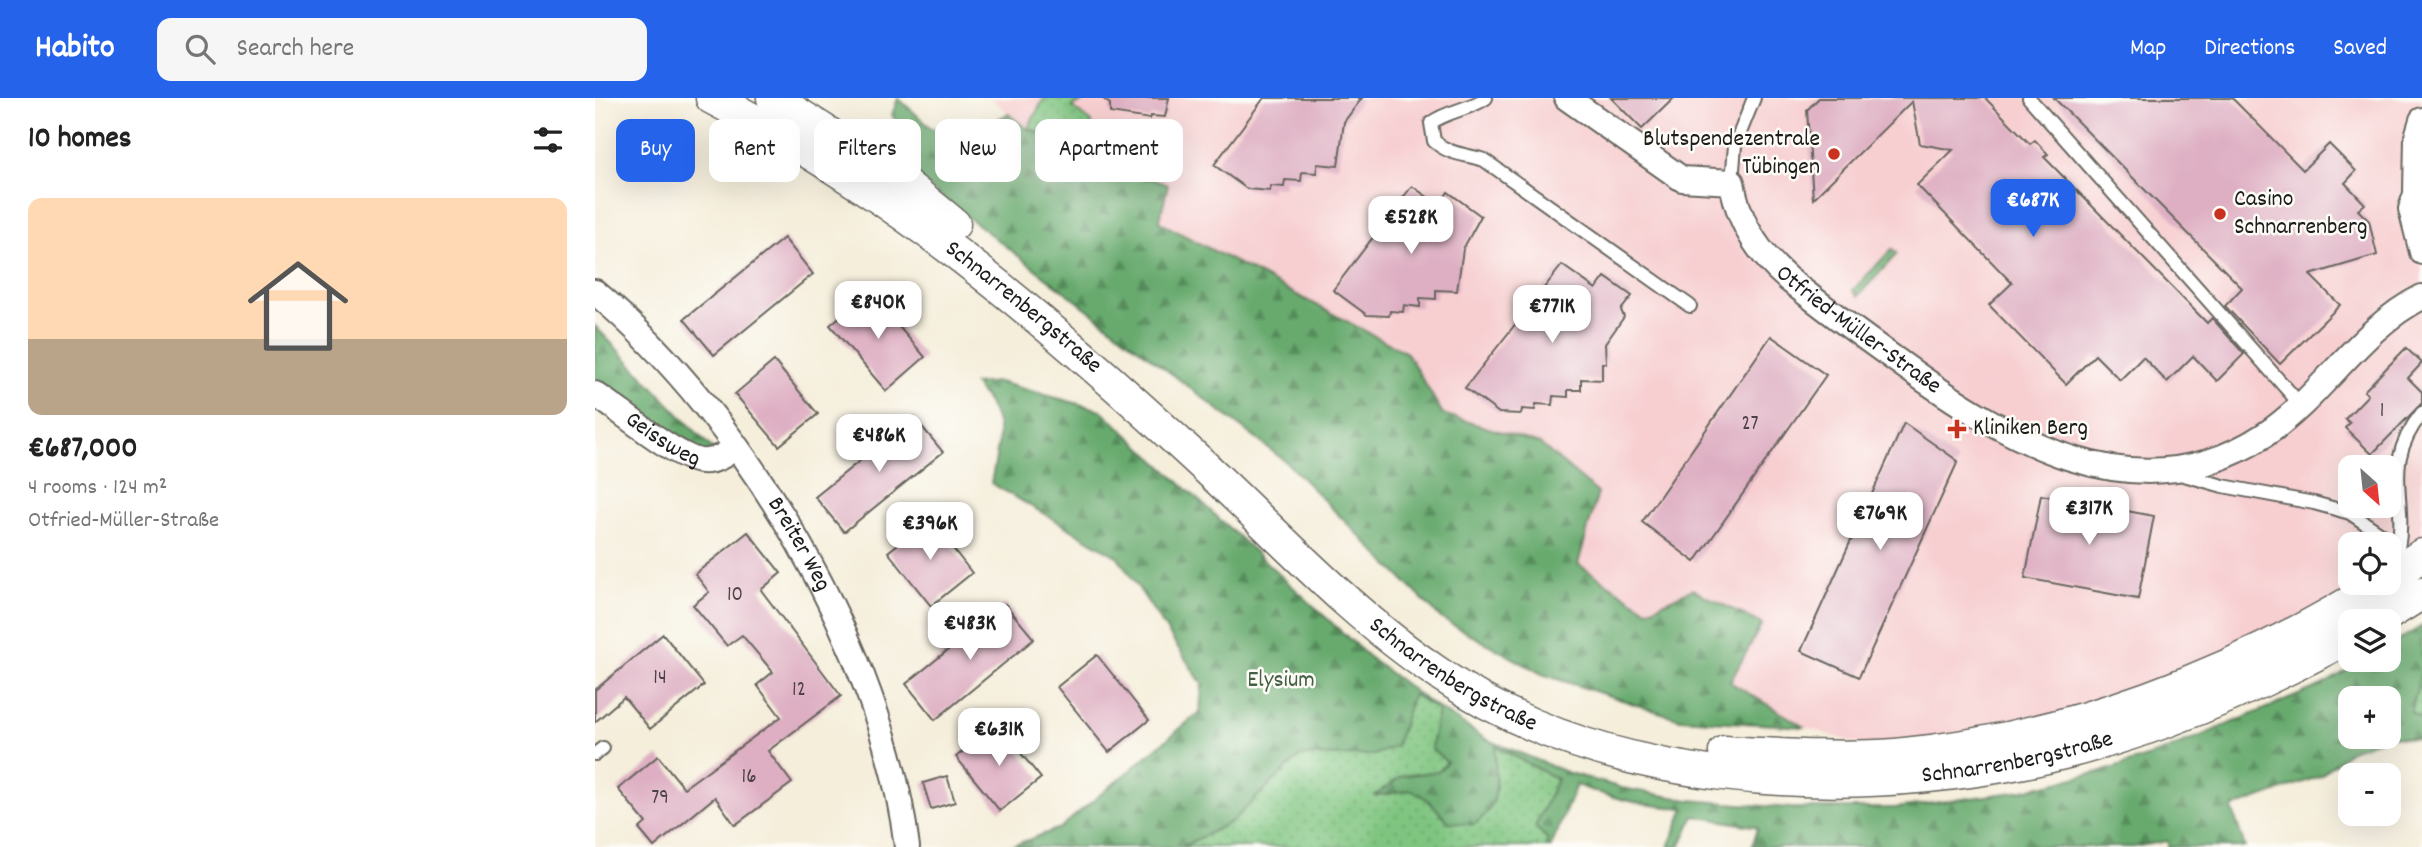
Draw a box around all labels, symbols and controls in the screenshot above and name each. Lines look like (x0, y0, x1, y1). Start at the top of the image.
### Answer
search box (157, 18, 647, 81)
text: Habito (35, 26, 115, 73)
icon: search (181, 30, 219, 68)
text: Search here (237, 31, 354, 68)
text: Map (2130, 32, 2166, 66)
text: Directions (2204, 32, 2295, 66)
text: Saved (2333, 32, 2387, 66)
text: 10 homes (28, 119, 131, 162)
chip: Buy (616, 119, 695, 182)
chip: Rent (709, 119, 800, 182)
chip: Filters (814, 119, 921, 182)
chip: New (935, 119, 1021, 182)
chip: Apartment (1035, 119, 1183, 182)
icon: filters (529, 121, 567, 159)
place label: Blutspendezentrale Tübingen (1643, 123, 1820, 185)
marker: Blutspendezentrale Tübingen (1826, 146, 1842, 162)
pin: €687K (1984, 180, 2082, 239)
place label: Casino Schnarrenberg (2234, 183, 2367, 245)
text: €687K (2007, 185, 2059, 218)
pin: €528K (1362, 197, 1460, 256)
text: €528K (1384, 202, 1438, 235)
marker: Casino Schnarrenberg (2212, 206, 2228, 222)
street label: Schnarrenbergstraße (937, 233, 1109, 383)
icon: home (235, 243, 361, 369)
street label: Otfried-Müller-Straße (1767, 258, 1948, 404)
pin: €840K (829, 282, 927, 341)
pin: €771K (1503, 286, 1601, 345)
text: €840K (851, 287, 905, 320)
text: €771K (1529, 291, 1575, 324)
house number: 1 (2380, 397, 2384, 427)
street label: Geissweg (617, 404, 705, 477)
house number: 27 (1741, 410, 1759, 440)
place label: Kliniken Berg (1973, 412, 2088, 446)
pin: €486K (830, 414, 928, 474)
marker: Kliniken Berg (1947, 419, 1967, 439)
text: €486K (852, 420, 906, 453)
text: €687,000 (28, 429, 138, 472)
north arrow (2338, 455, 2401, 518)
map controls (2338, 455, 2401, 826)
text: 4 rooms · 124 m² (28, 472, 167, 505)
pin: €317K (2040, 488, 2138, 547)
street label: Breiter Weg (758, 491, 839, 598)
pin: €769K (1831, 492, 1929, 552)
text: €317K (2065, 493, 2113, 526)
text: €769K (1853, 498, 1907, 531)
pin: €396K (881, 503, 979, 562)
text: Otfried-Müller-Straße (28, 505, 219, 538)
text: €396K (902, 508, 958, 541)
button: locate (2338, 532, 2401, 595)
house number: 10 (727, 581, 743, 611)
pin: €483K (921, 602, 1019, 662)
text: €483K (944, 608, 996, 641)
street label: Schnarrenbergstraße (1361, 609, 1542, 741)
button: layers (2338, 609, 2401, 672)
house number: 14 (653, 664, 667, 694)
park label: Elysium (1247, 664, 1315, 698)
house number: 12 (792, 676, 806, 706)
button: + (2338, 686, 2401, 749)
pin: €631K (950, 708, 1048, 768)
text: €631K (974, 714, 1024, 747)
street label: Schnarrenbergstraße (1920, 723, 2117, 793)
house number: 16 (742, 763, 756, 793)
button: − (2338, 763, 2401, 826)
house number: 79 (651, 784, 669, 814)

